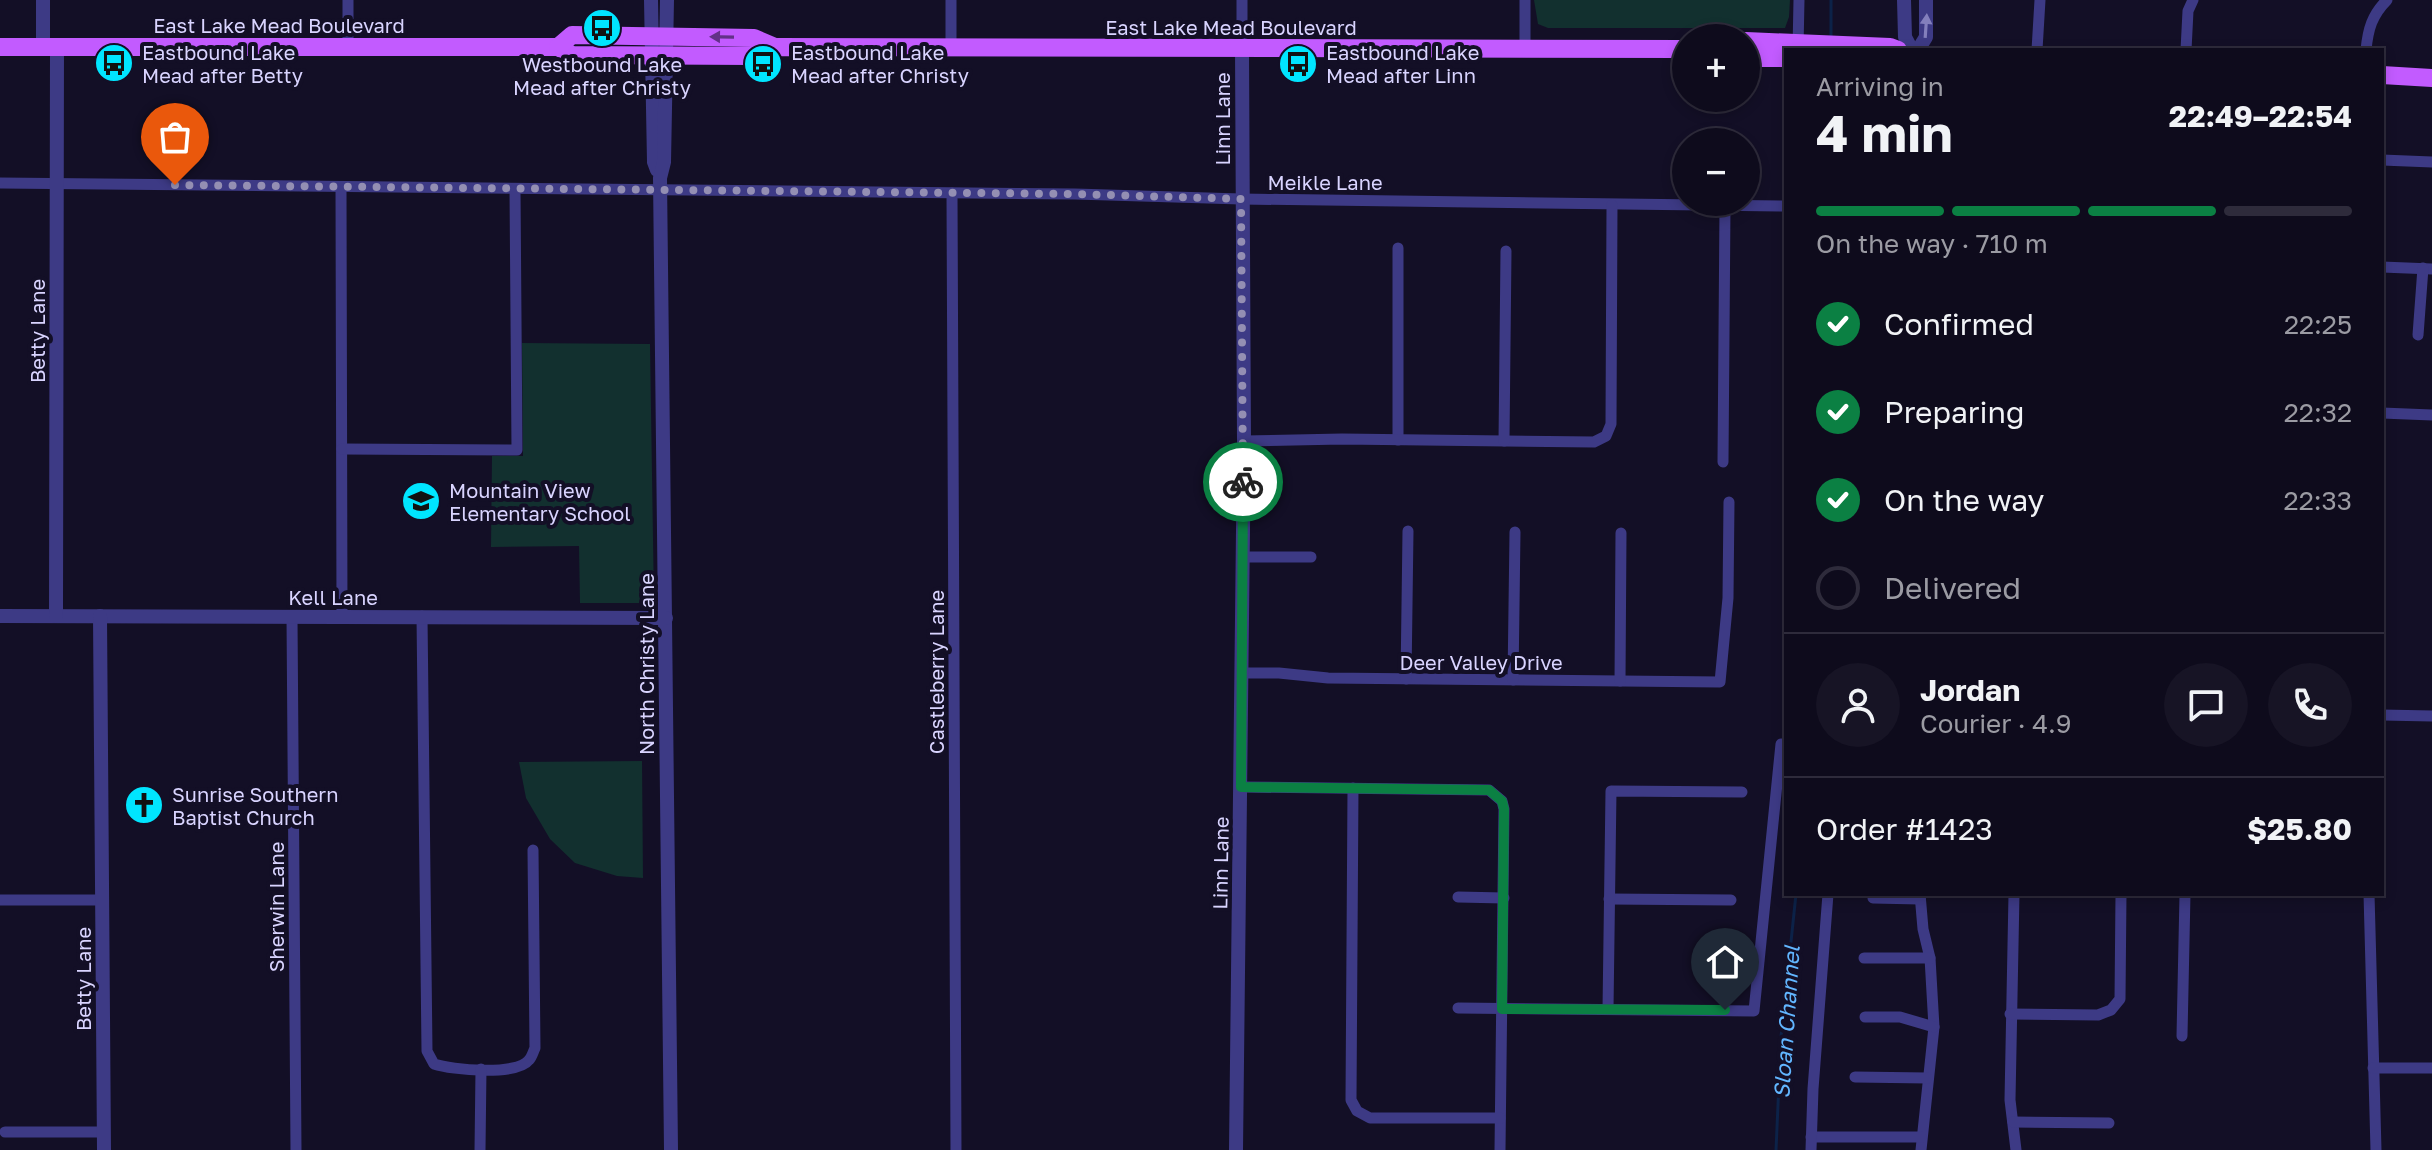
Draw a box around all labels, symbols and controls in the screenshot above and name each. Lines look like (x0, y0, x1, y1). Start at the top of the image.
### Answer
bus stop icon: Westbound Lake Mead after Christy (581, 7, 623, 49)
street label: East Lake Mead Boulevard (153, 13, 405, 37)
one-way arrow (1919, 13, 1932, 38)
street label: East Lake Mead Boulevard (1105, 15, 1357, 39)
map controls (1672, 24, 1760, 216)
button: + (1672, 24, 1760, 112)
one-way arrow (709, 31, 734, 43)
place label: Eastbound Lake Mead after Betty (142, 40, 303, 87)
place label: Eastbound Lake Mead after Christy (791, 40, 969, 87)
place label: Eastbound Lake Mead after Linn (1326, 40, 1479, 87)
bus stop icon: Eastbound Lake Mead after Betty (93, 42, 135, 84)
bus stop icon: Eastbound Lake Mead after Christy (742, 43, 784, 85)
bus stop icon: Eastbound Lake Mead after Linn (1277, 43, 1319, 85)
place label: Westbound Lake Mead after Christy (513, 52, 691, 99)
text: Arriving in (1816, 71, 1944, 102)
street label: Linn Lane (1210, 72, 1234, 166)
text: 22:49–22:54 (2169, 98, 2352, 134)
text: 4 min (1816, 101, 1953, 163)
pin (141, 103, 209, 185)
icon: bag (153, 115, 197, 159)
button: − (1672, 128, 1760, 216)
street label: Meikle Lane (1267, 170, 1383, 194)
text: On the way · 710 m (1816, 228, 2048, 259)
street label: Betty Lane (25, 279, 49, 383)
icon: check (1816, 302, 1860, 346)
text: Confirmed (1884, 306, 2034, 342)
text: 22:25 (2284, 309, 2352, 340)
icon: check (1816, 390, 1860, 434)
text: Preparing (1884, 394, 2025, 430)
text: 22:32 (2284, 397, 2352, 428)
courier (1203, 442, 1283, 522)
icon: bike (1221, 460, 1265, 504)
place label: Mountain View Elementary School (449, 478, 631, 525)
icon: check (1816, 478, 1860, 522)
school or university icon: Mountain View Elementary School (400, 480, 442, 522)
text: On the way (1884, 482, 2044, 518)
text: 22:33 (2284, 485, 2352, 516)
text: Delivered (1884, 570, 2021, 606)
street label: North Christy Lane (634, 573, 658, 755)
street label: Kell Lane (288, 585, 378, 609)
street label: Castleberry Lane (924, 590, 948, 754)
street label: Deer Valley Drive (1399, 650, 1563, 674)
button: person (1816, 663, 1900, 747)
button: chat (2164, 663, 2248, 747)
button: phone (2268, 663, 2352, 747)
text: Jordan (1920, 672, 2020, 708)
text: Courier · 4.9 (1920, 708, 2072, 739)
place label: Sunrise Southern Baptist Church (172, 782, 338, 829)
church icon: Sunrise Southern Baptist Church (123, 784, 165, 826)
text: Order #1423 (1816, 811, 1993, 847)
text: $25.80 (2247, 811, 2352, 847)
street label: Linn Lane (1207, 816, 1233, 910)
street label: Sherwin Lane (264, 842, 288, 972)
street label: Betty Lane (71, 927, 95, 1031)
pin (1691, 928, 1759, 1010)
icon: home (1703, 940, 1747, 984)
water label: Sloan Channel (1767, 944, 1805, 1099)

